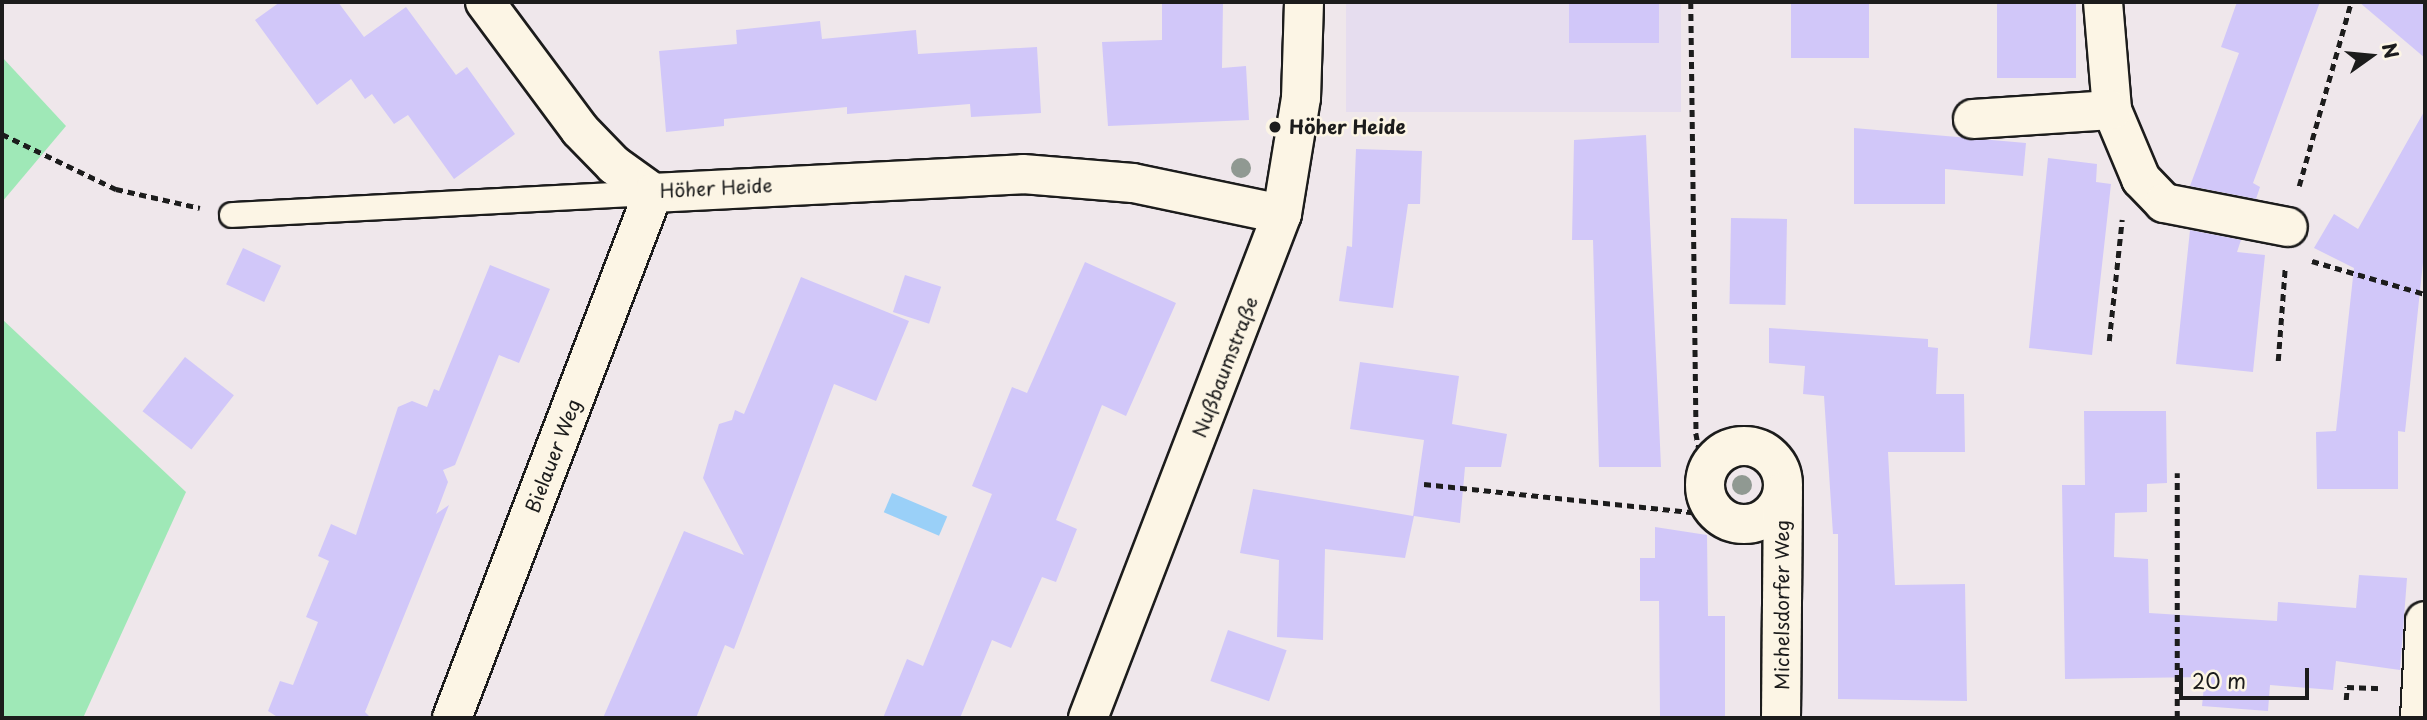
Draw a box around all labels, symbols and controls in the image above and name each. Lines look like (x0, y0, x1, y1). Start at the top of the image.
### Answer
north arrow (2336, 21, 2406, 91)
text: N (2376, 40, 2407, 61)
place label: Höher Heide (1289, 116, 1406, 138)
marker: Höher Heide (1267, 119, 1283, 135)
street label: Höher Heide (659, 174, 773, 202)
street label: Nußbaumstraße (1188, 293, 1262, 441)
street label: Bielauer Weg (521, 395, 585, 517)
street label: Michelsdorfer Weg (1771, 520, 1793, 690)
scale bar (2182, 654, 2312, 698)
text: 20 m (2192, 664, 2246, 696)

